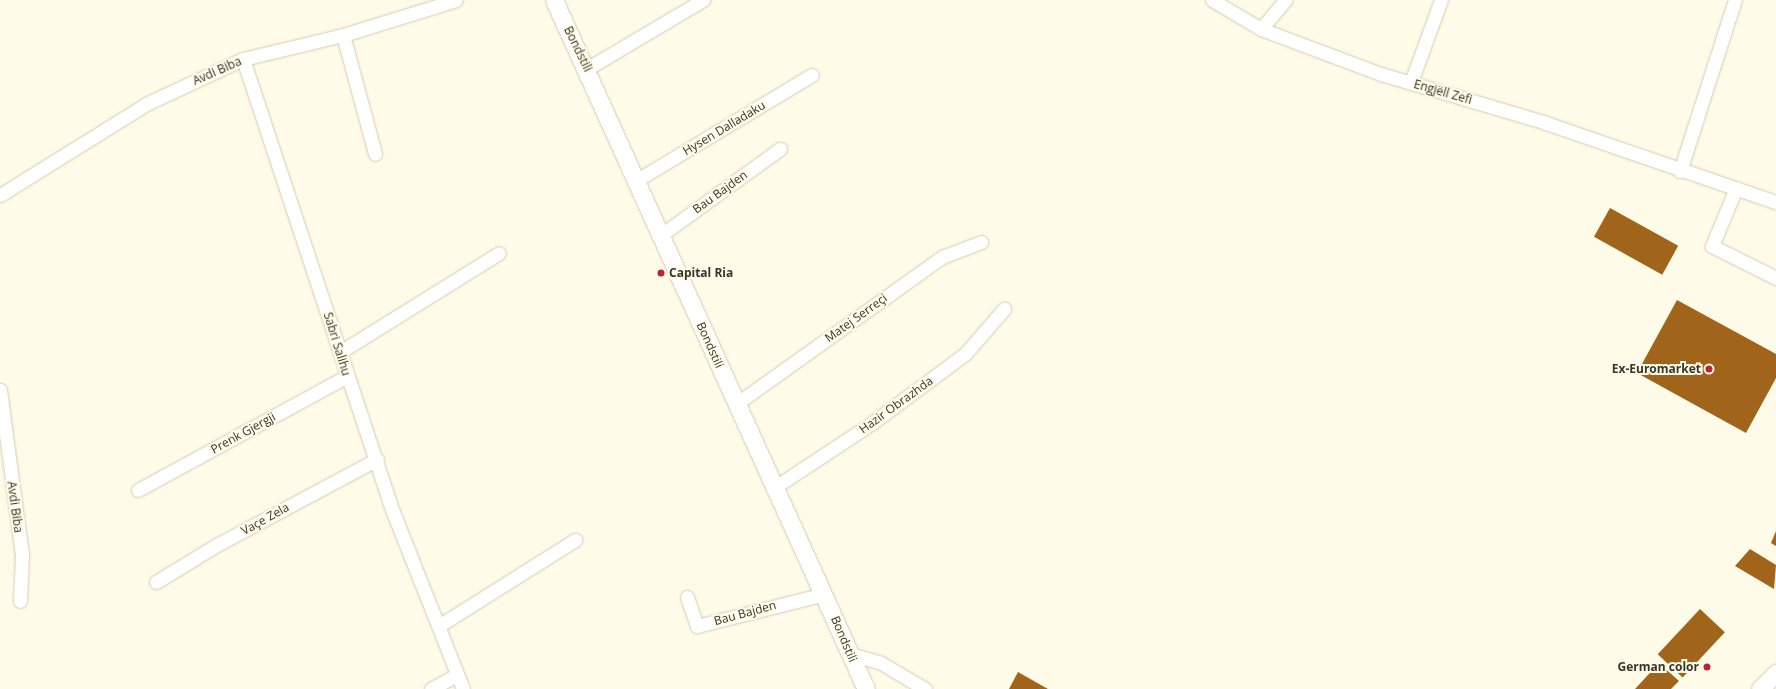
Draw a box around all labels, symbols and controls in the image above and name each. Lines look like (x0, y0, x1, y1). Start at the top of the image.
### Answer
street label: Bondstili (561, 24, 595, 74)
street label: Avdi Biba (190, 54, 244, 88)
street label: Engjëll Zefi (1412, 77, 1474, 107)
street label: Hysen Dalladaku (680, 98, 768, 158)
street label: Bau Bajden (690, 167, 750, 217)
place label: Capital Ria (669, 266, 733, 280)
marker: Capital Ria (656, 268, 666, 278)
street label: Matej Serreçi (822, 291, 890, 345)
street label: Sabri Salihu (321, 310, 353, 378)
street label: Bondstili (694, 320, 726, 370)
place label: Ex-Euromarket (1612, 362, 1701, 376)
marker: Ex-Euromarket (1704, 364, 1714, 374)
street label: Hazir Obrazhda (856, 373, 936, 437)
street label: Prenk Gjergji (208, 409, 278, 457)
street label: Avdi Biba (4, 480, 26, 534)
street label: Vaçe Zela (238, 500, 292, 538)
street label: Bau Bajden (712, 598, 778, 628)
street label: Bondstili (828, 614, 860, 664)
place label: German color (1618, 660, 1699, 674)
marker: German color (1702, 662, 1712, 672)

